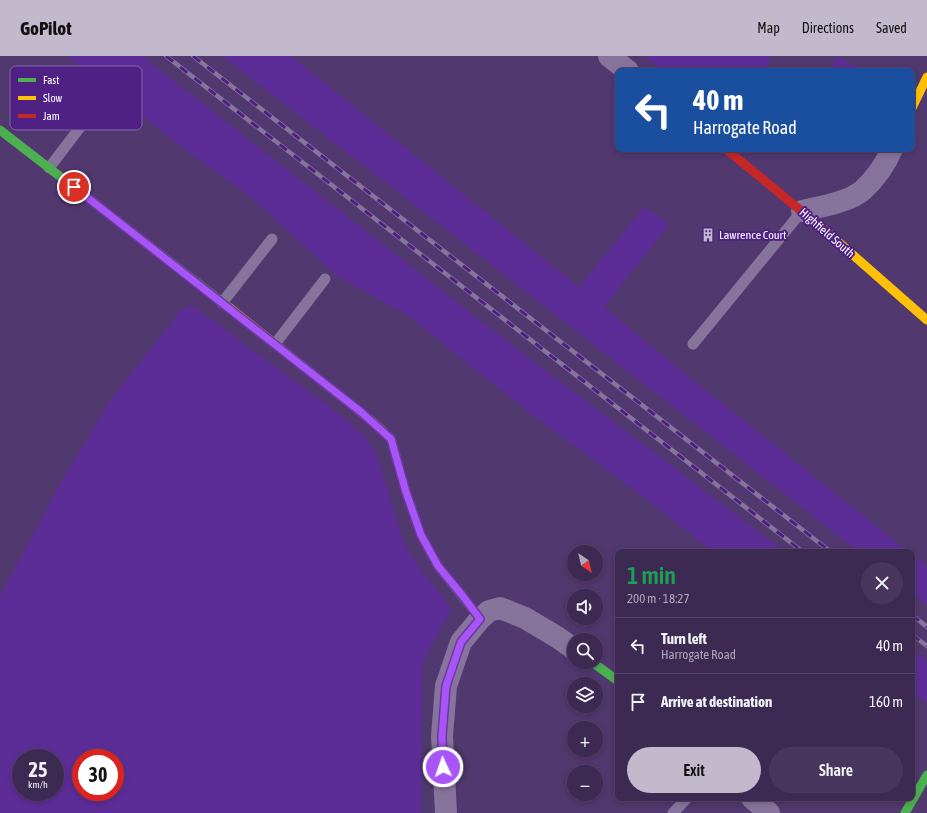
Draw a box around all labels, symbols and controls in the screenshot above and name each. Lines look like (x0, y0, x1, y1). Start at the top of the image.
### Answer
text: GoPilot (20, 17, 72, 39)
text: Map (757, 20, 780, 36)
text: Directions (802, 20, 854, 36)
text: Saved (876, 20, 907, 36)
legend (10, 66, 142, 130)
text: Fast (43, 74, 59, 86)
icon: left (627, 84, 679, 136)
text: 40 m (693, 84, 743, 116)
text: Slow (43, 92, 62, 104)
text: Jam (43, 110, 60, 122)
text: Harrogate Road (693, 117, 797, 138)
pin (57, 170, 91, 204)
icon: arrive (63, 176, 85, 198)
street label: Highfield South (797, 205, 857, 261)
building icon: Lawrence Court (700, 227, 716, 243)
place label: Lawrence Court (719, 228, 787, 242)
north arrow (567, 545, 603, 581)
map controls (567, 545, 603, 801)
text: 1 min (627, 562, 676, 589)
button: close (861, 562, 903, 604)
button: sound (567, 589, 603, 625)
text: 200 m · 18:27 (627, 591, 690, 606)
text: Turn left (661, 630, 707, 647)
button: search (567, 633, 603, 669)
icon: left (627, 635, 649, 657)
text: 40 m (876, 637, 903, 654)
text: Harrogate Road (661, 647, 736, 662)
button: layers (567, 677, 603, 713)
icon: arrive (627, 691, 649, 713)
text: Arrive at destination (661, 693, 772, 710)
text: 160 m (869, 693, 903, 710)
button: + (567, 721, 603, 757)
position arrow (422, 746, 464, 788)
button: Exit (627, 747, 761, 793)
button: Share (769, 747, 903, 793)
speed limit sign: 30 (72, 749, 124, 801)
text: 25 (29, 758, 47, 781)
button: − (567, 765, 603, 801)
text: km/h (28, 779, 48, 790)

